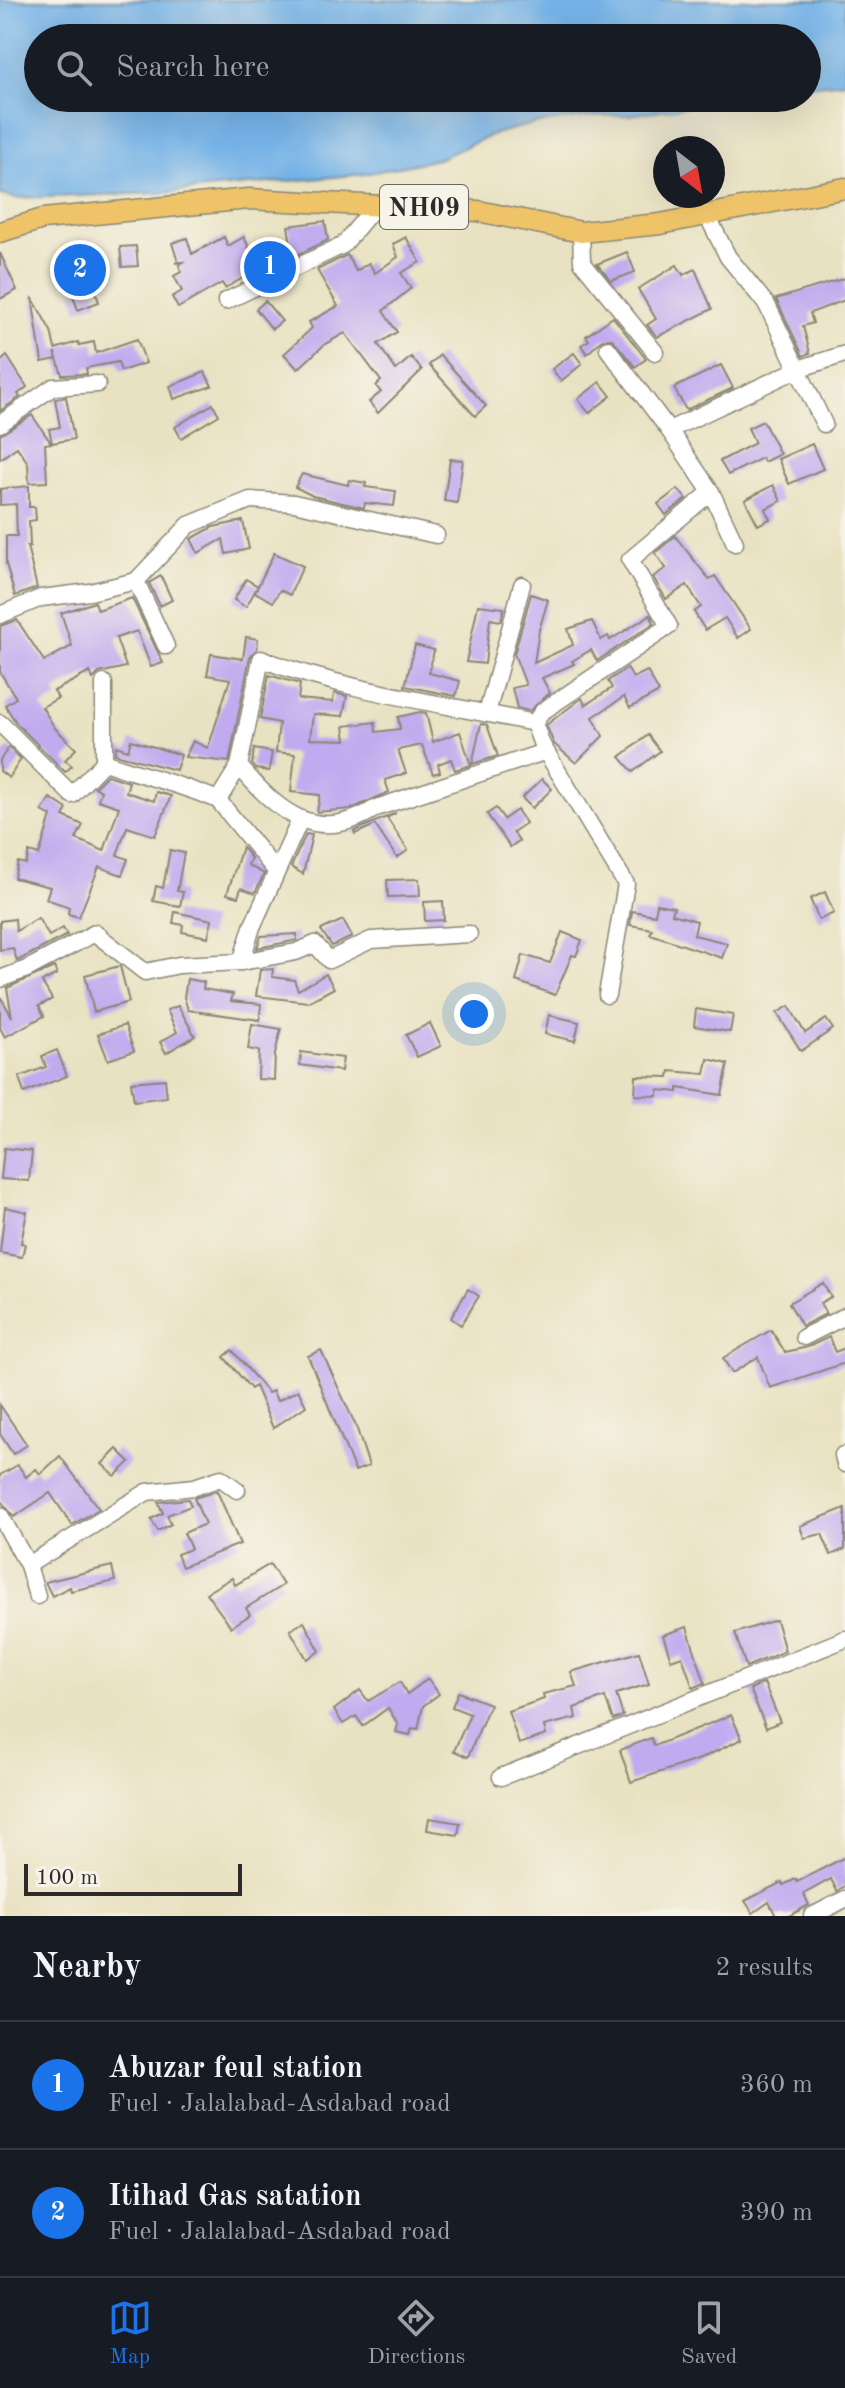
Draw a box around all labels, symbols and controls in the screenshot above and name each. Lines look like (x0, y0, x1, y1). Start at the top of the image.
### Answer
search box (24, 24, 821, 112)
icon: search (52, 46, 96, 90)
text: Search here (116, 53, 270, 83)
north arrow (653, 136, 725, 208)
road number: NH09 (380, 185, 468, 229)
pin: 1 (244, 237, 296, 297)
pin: 2 (54, 240, 106, 300)
your location (454, 994, 494, 1034)
scale bar (24, 1860, 242, 1896)
text: 100 m (36, 1867, 98, 1889)
text: Nearby (32, 1951, 142, 1985)
text: 2 results (715, 1955, 813, 1981)
text: Abuzar feul station (108, 2054, 363, 2084)
text: 1 (50, 2072, 66, 2098)
text: 360 m (740, 2072, 813, 2098)
text: Fuel · Jalalabad-Asdabad road (108, 2091, 451, 2117)
text: Itihad Gas satation (108, 2182, 362, 2212)
text: 2 (50, 2200, 66, 2226)
text: 390 m (740, 2200, 813, 2226)
text: Fuel · Jalalabad-Asdabad road (108, 2219, 451, 2245)
tab: Map (108, 2296, 152, 2371)
tab: Directions (368, 2296, 465, 2371)
tab: Saved (681, 2296, 737, 2371)

